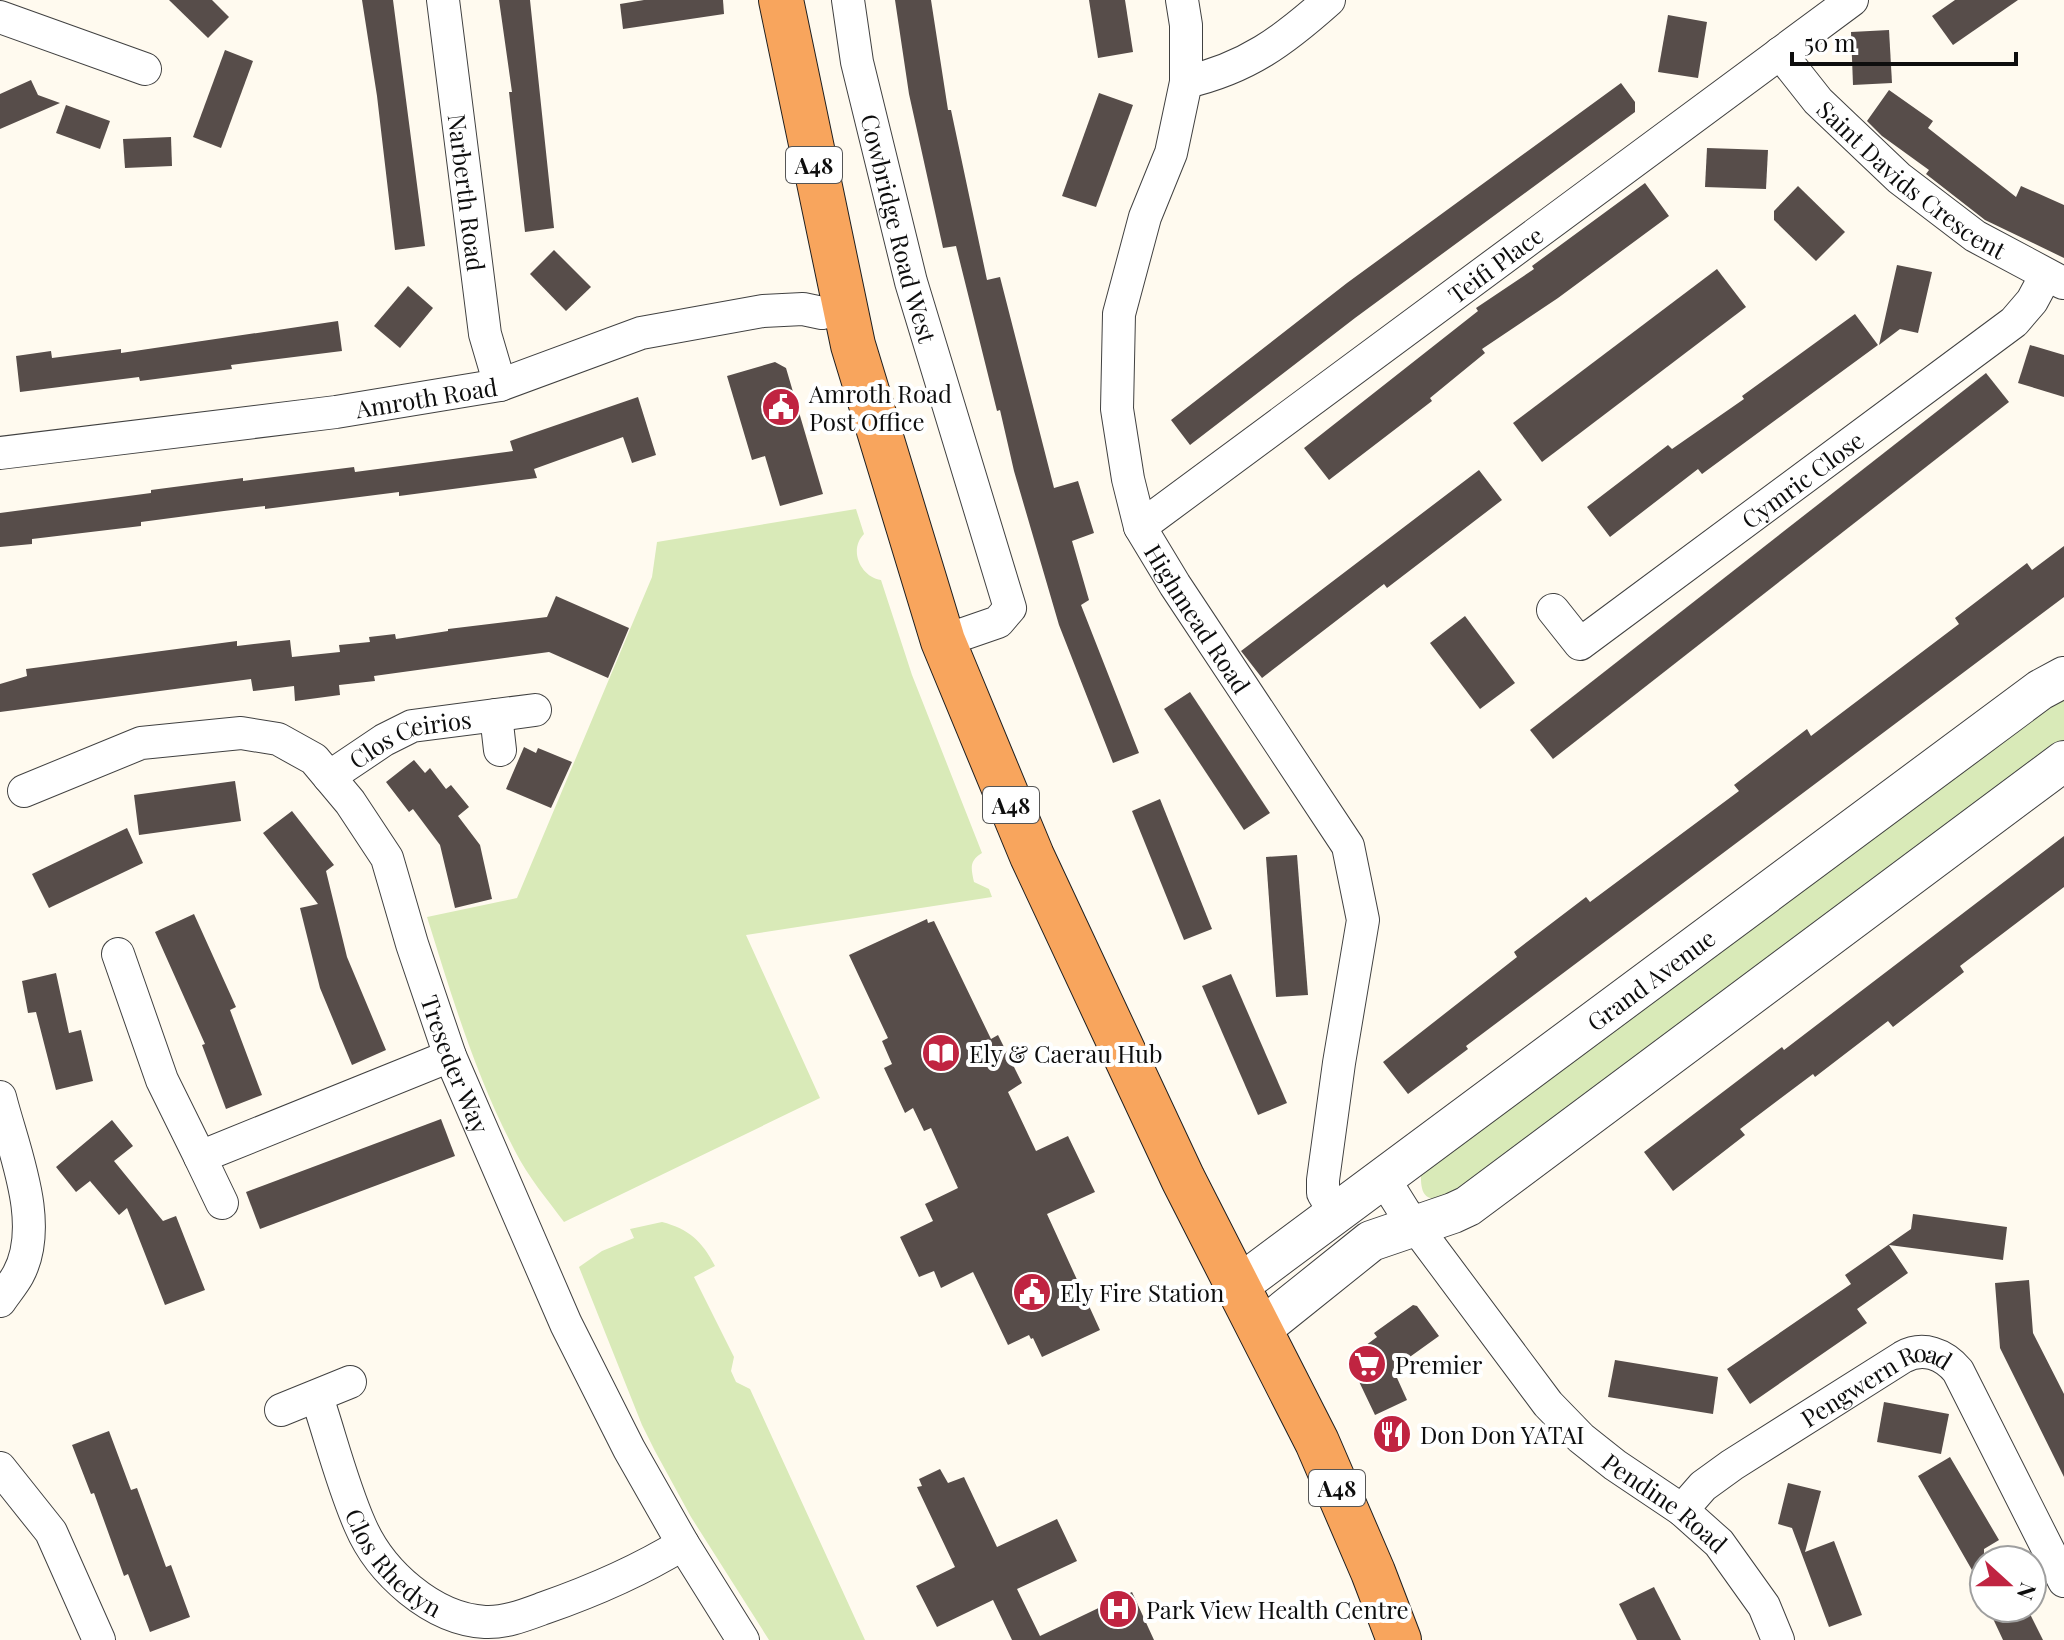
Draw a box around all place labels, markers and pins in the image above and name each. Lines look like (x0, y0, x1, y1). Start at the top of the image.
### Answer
place label: Amroth Road Post Office (808, 377, 952, 437)
public building icon: Amroth Road Post Office (760, 386, 802, 428)
library icon: Ely & Caerau Hub (920, 1032, 962, 1074)
place label: Ely & Caerau Hub (969, 1037, 1163, 1069)
public building icon: Ely Fire Station (1011, 1271, 1053, 1313)
place label: Ely Fire Station (1060, 1276, 1224, 1308)
supermarket icon: Premier (1346, 1343, 1388, 1385)
place label: Premier (1395, 1348, 1483, 1380)
restaurant icon: Don Don YATAI (1371, 1413, 1413, 1455)
place label: Don Don YATAI (1420, 1418, 1584, 1450)
hospital icon: Park View Health Centre (1097, 1588, 1139, 1630)
place label: Park View Health Centre (1146, 1593, 1409, 1625)

